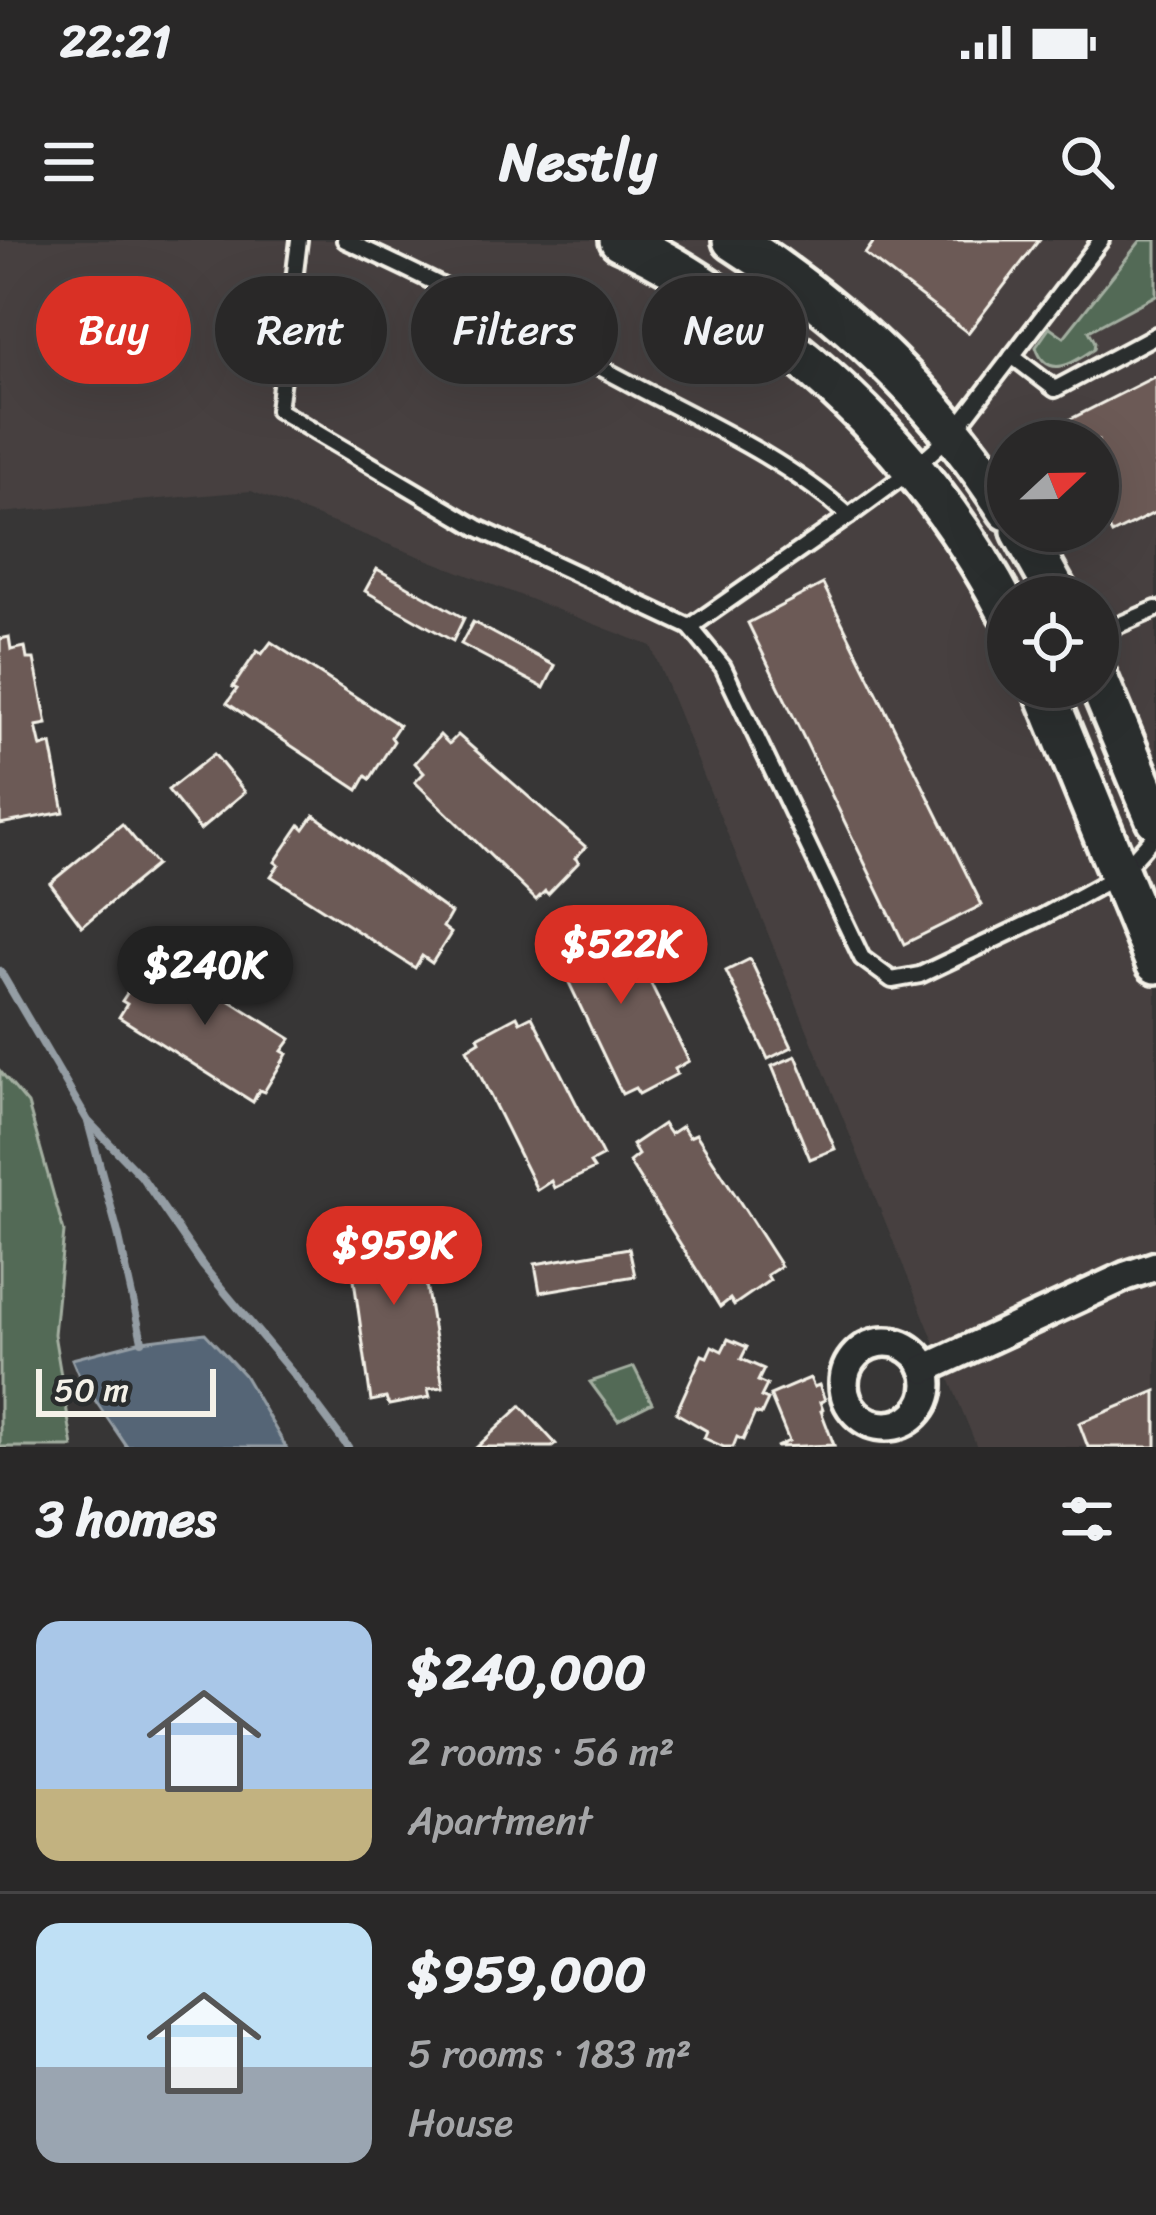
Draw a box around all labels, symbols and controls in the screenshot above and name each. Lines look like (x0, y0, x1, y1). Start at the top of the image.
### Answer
text: 22:21 (60, 2, 171, 82)
text: Nestly (499, 114, 657, 210)
icon: menu (36, 129, 102, 195)
icon: search (1054, 129, 1120, 195)
chip: Buy (36, 276, 191, 384)
chip: Rent (215, 276, 387, 384)
chip: Filters (411, 276, 618, 384)
chip: New (642, 276, 806, 384)
north arrow (987, 420, 1119, 552)
map controls (987, 420, 1119, 708)
button: locate (987, 576, 1119, 708)
pin: $522K (537, 905, 705, 1007)
text: $522K (562, 909, 680, 978)
pin: $240K (121, 926, 289, 1028)
text: $240K (144, 930, 266, 999)
pin: $959K (310, 1206, 478, 1308)
text: $959K (333, 1210, 455, 1279)
text: 50 m (54, 1361, 129, 1419)
scale bar (36, 1363, 216, 1416)
text: 3 homes (36, 1474, 216, 1564)
icon: filters (1054, 1486, 1120, 1552)
text: $240,000 (408, 1627, 646, 1717)
icon: home (132, 1669, 276, 1813)
text: 2 rooms · 56 m² (408, 1717, 674, 1786)
text: Apartment (408, 1786, 592, 1855)
text: $959,000 (408, 1929, 647, 2019)
icon: home (132, 1971, 276, 2115)
text: 5 rooms · 183 m² (408, 2019, 691, 2088)
text: House (408, 2088, 513, 2157)

